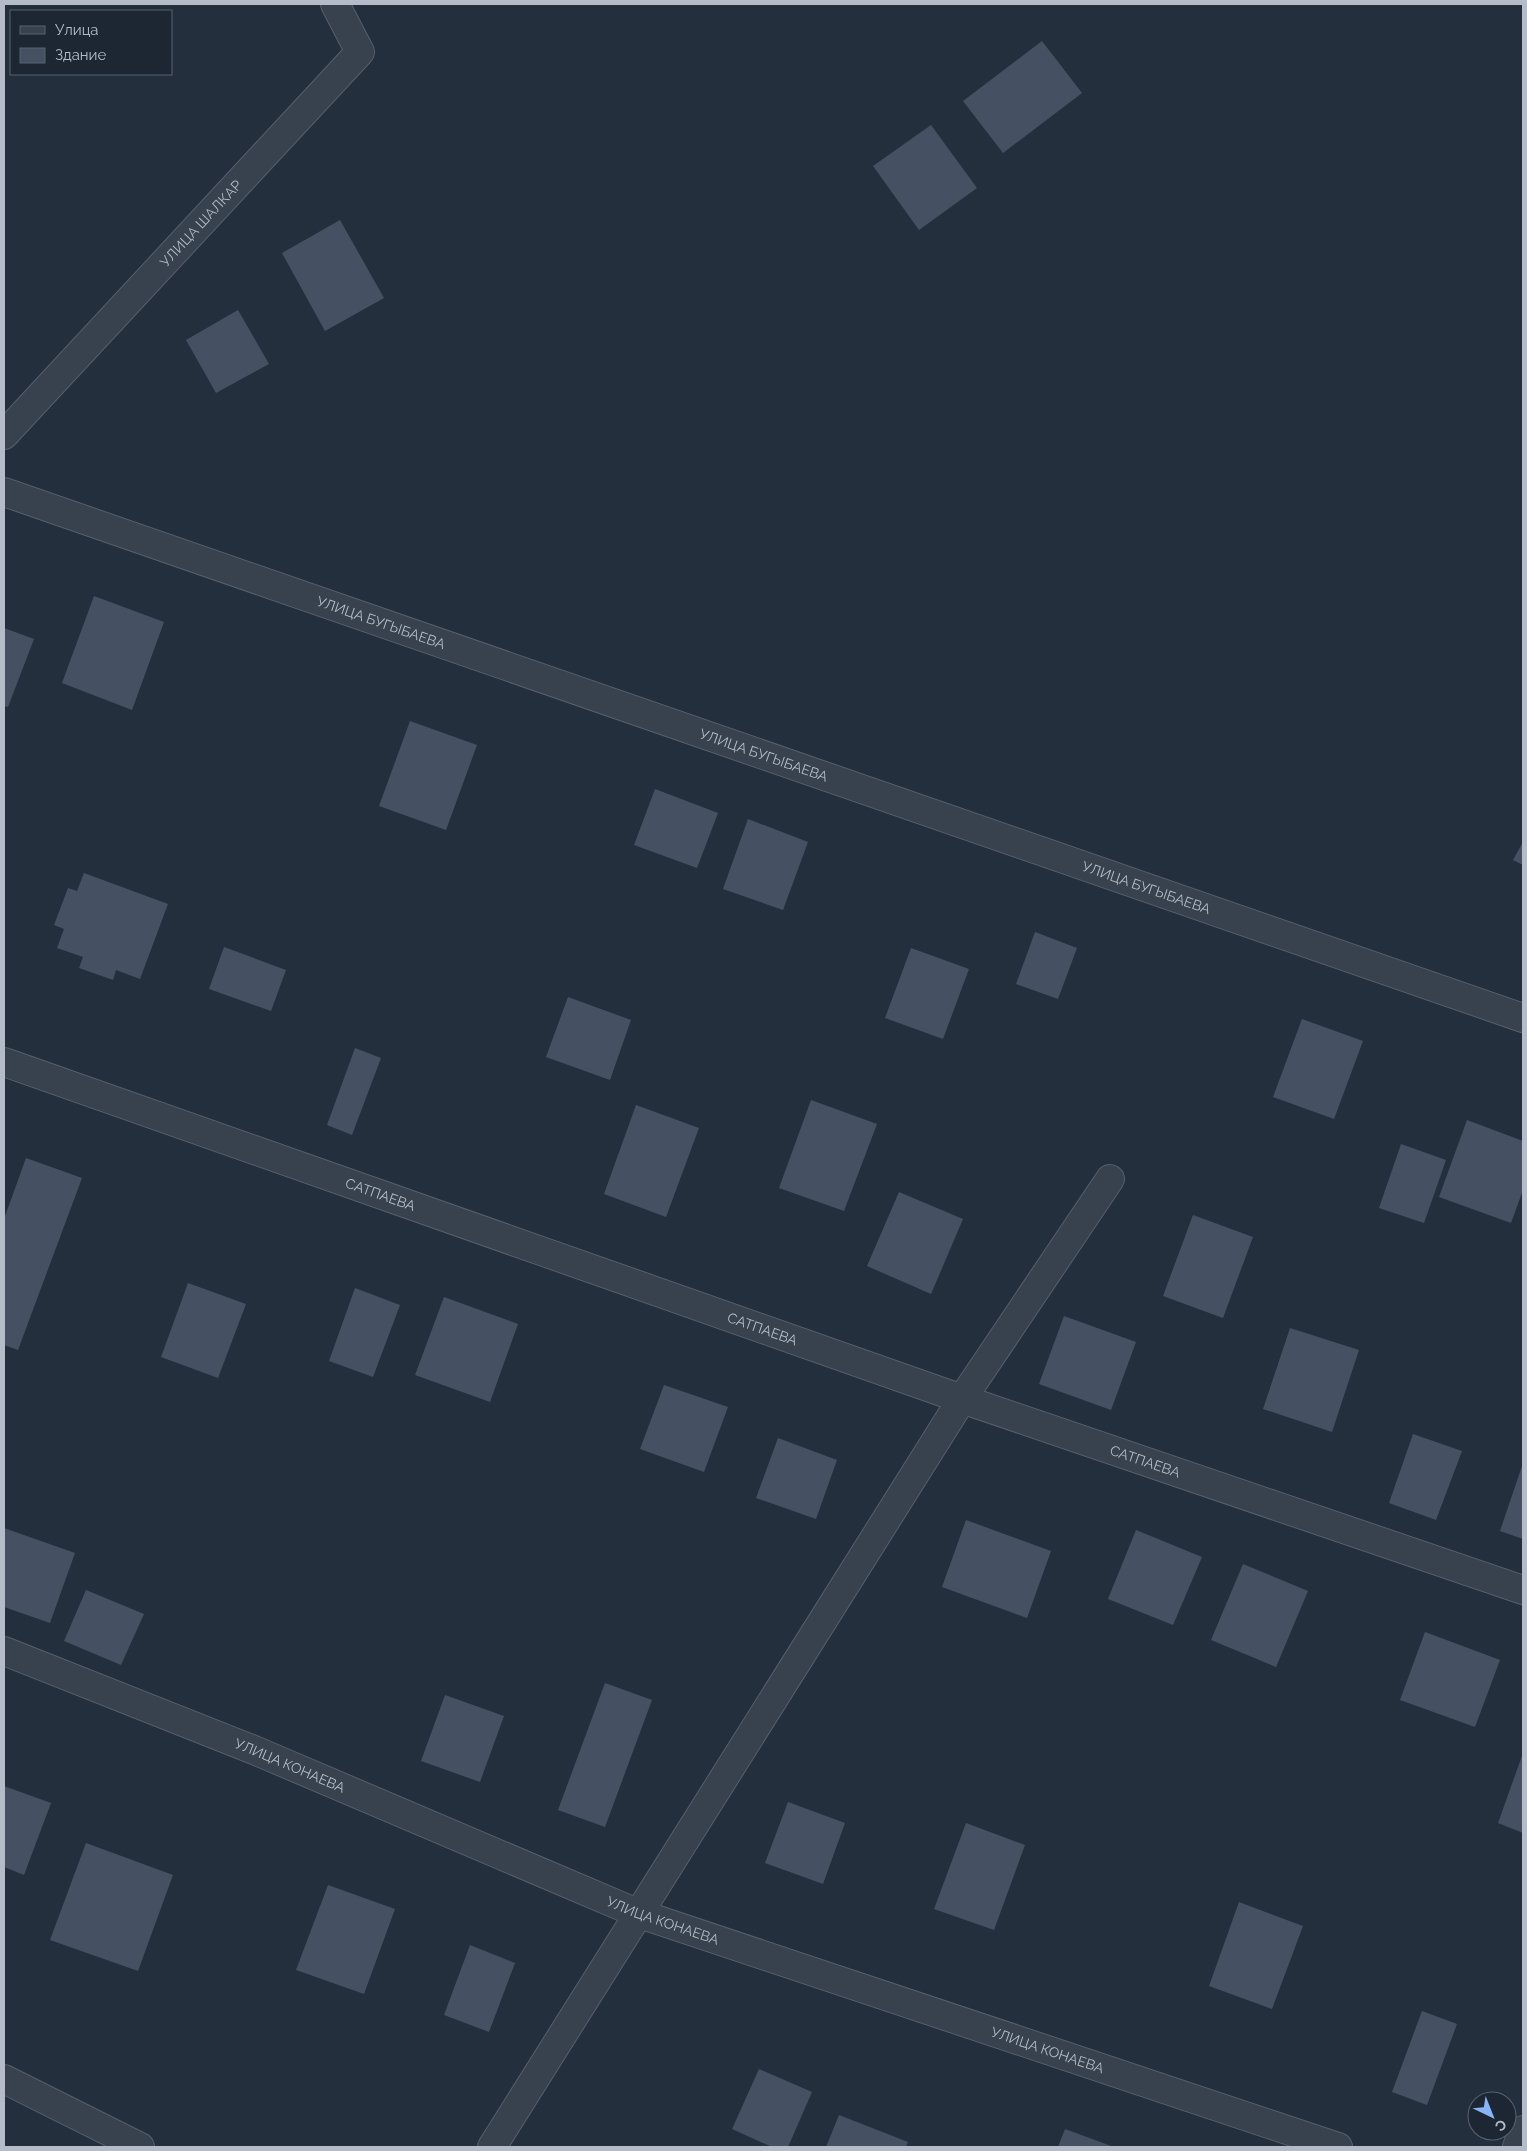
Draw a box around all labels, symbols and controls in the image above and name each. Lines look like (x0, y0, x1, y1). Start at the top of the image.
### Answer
legend (10, 10, 172, 75)
text: Улица (55, 21, 99, 39)
text: Здание (55, 46, 107, 64)
street label: УЛИЦА ШАЛКАР (157, 177, 245, 270)
street label: УЛИЦА БУГЫБАЕВА (315, 593, 448, 652)
street label: УЛИЦА БУГЫБАЕВА (697, 725, 831, 785)
street label: УЛИЦА БУГЫБАЕВА (1080, 858, 1213, 917)
street label: САТПАЕВА (343, 1175, 418, 1214)
street label: САТПАЕВА (725, 1309, 800, 1349)
street label: САТПАЕВА (1108, 1442, 1183, 1481)
street label: УЛИЦА КОНАЕВА (233, 1735, 348, 1796)
street label: УЛИЦА КОНАЕВА (604, 1893, 722, 1948)
street label: УЛИЦА КОНАЕВА (989, 2024, 1107, 2077)
north arrow (1467, 2091, 1517, 2141)
text: С (1492, 2116, 1510, 2135)

